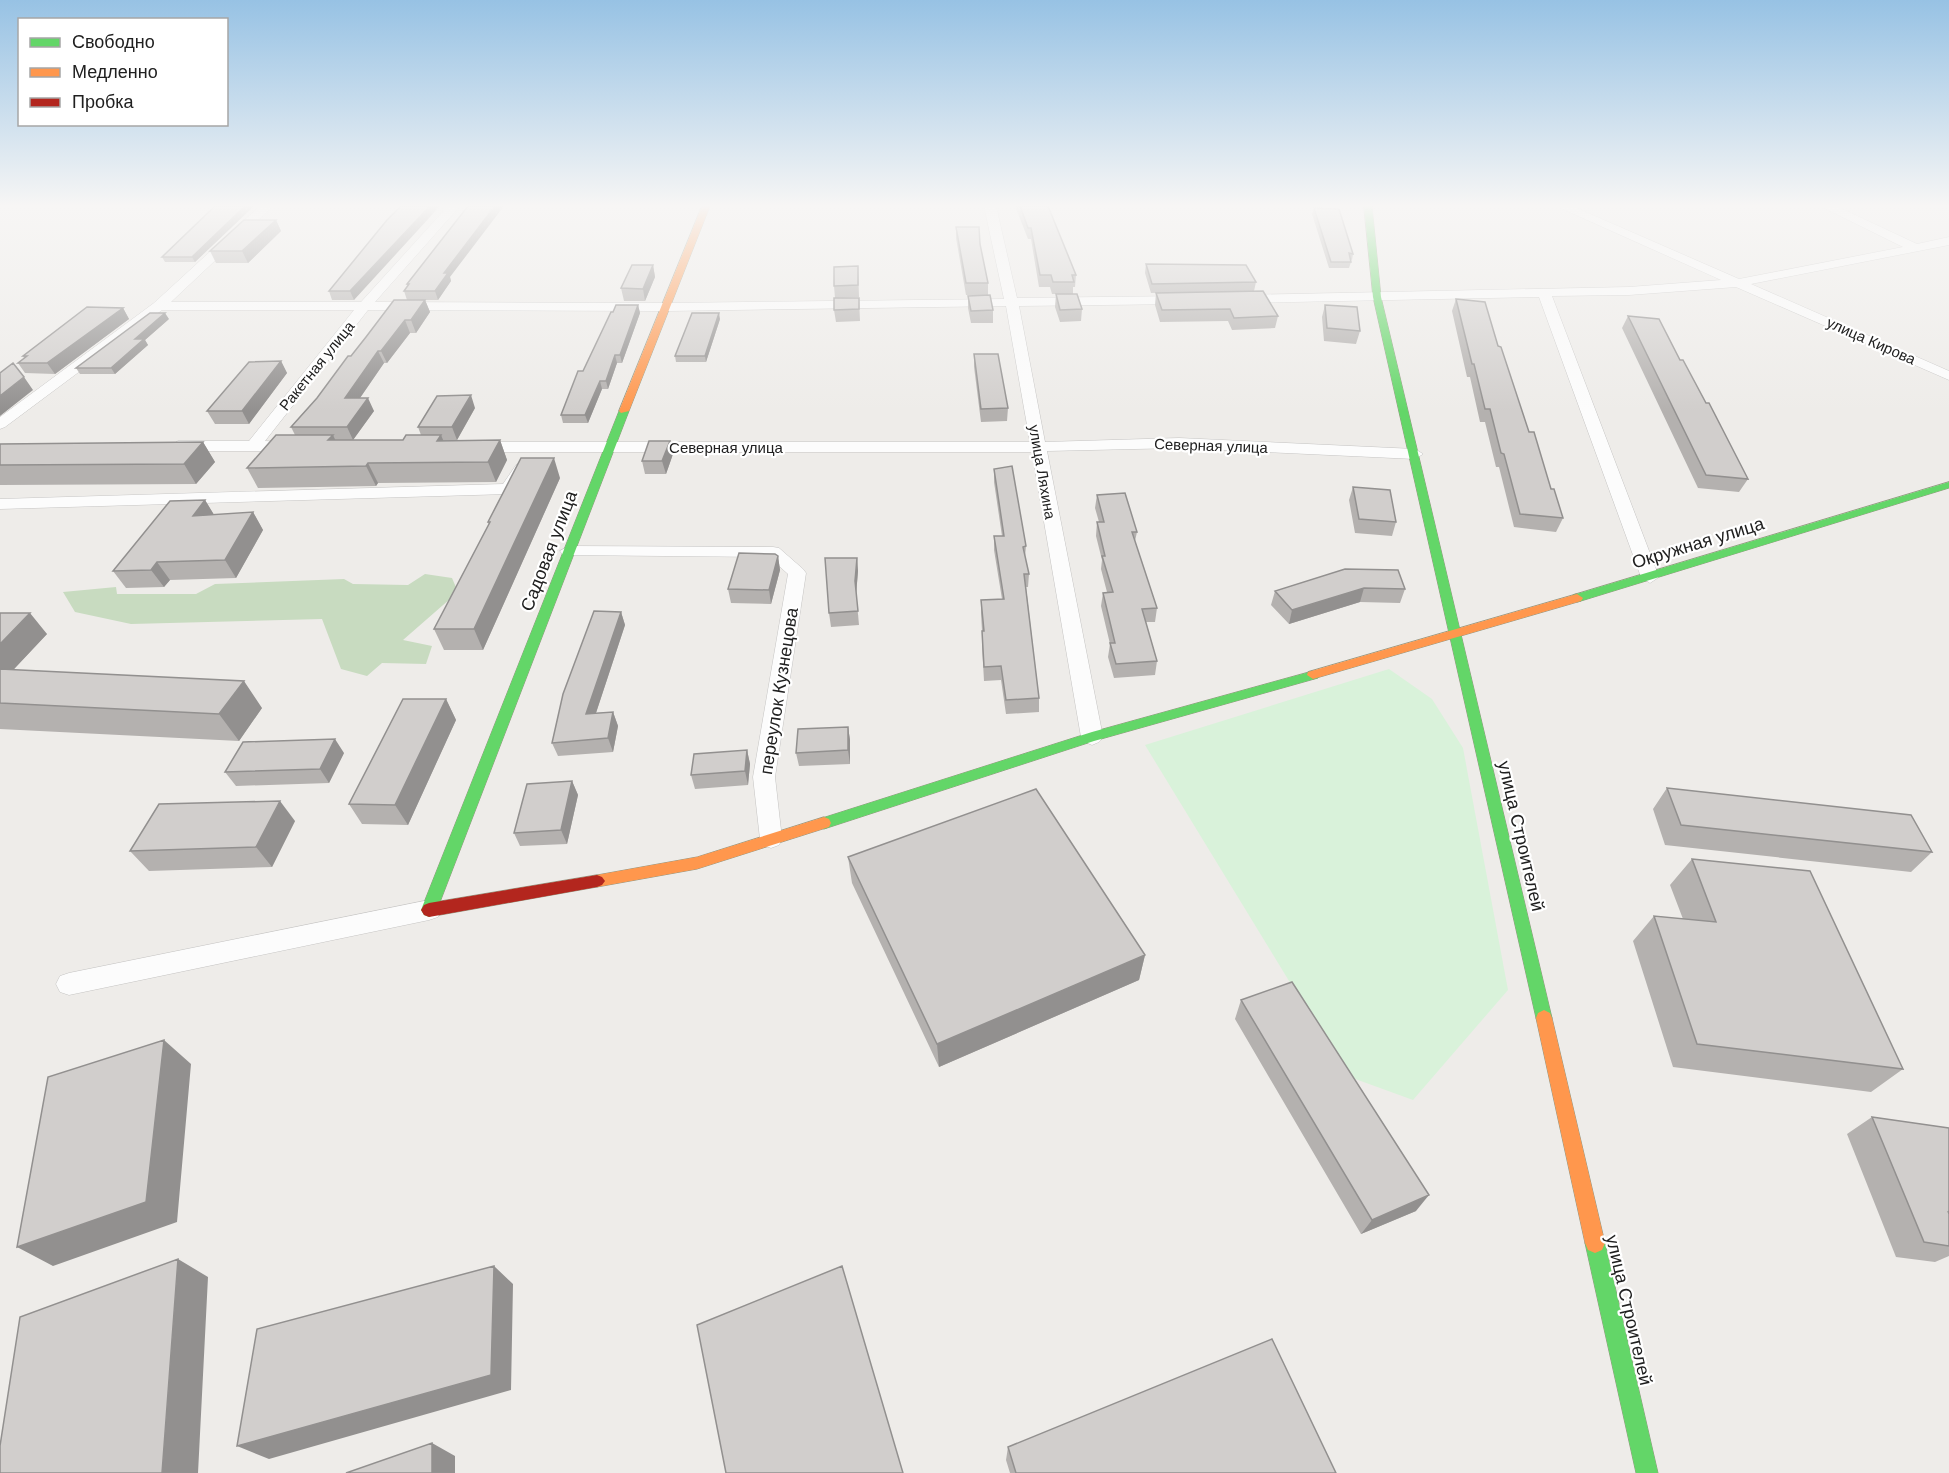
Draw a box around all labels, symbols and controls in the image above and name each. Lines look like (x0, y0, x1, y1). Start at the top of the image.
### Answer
legend (18, 18, 228, 126)
text: Свободно (72, 32, 155, 52)
text: Медленно (72, 62, 158, 82)
text: Пробка (72, 92, 135, 112)
street label: улица Кирова (1824, 313, 1919, 368)
street label: Ракетная улица (276, 317, 358, 414)
street label: улица Ляхина (1026, 423, 1059, 521)
street label: Северная улица (1154, 435, 1269, 456)
street label: Северная улица (669, 439, 784, 456)
street label: Садовая улица (517, 487, 582, 614)
street label: Окружная улица (1630, 513, 1767, 573)
street label: переулок Кузнецова (756, 605, 802, 776)
street label: улица Строителей (1494, 759, 1548, 913)
street label: улица Строителей (1602, 1233, 1656, 1387)

